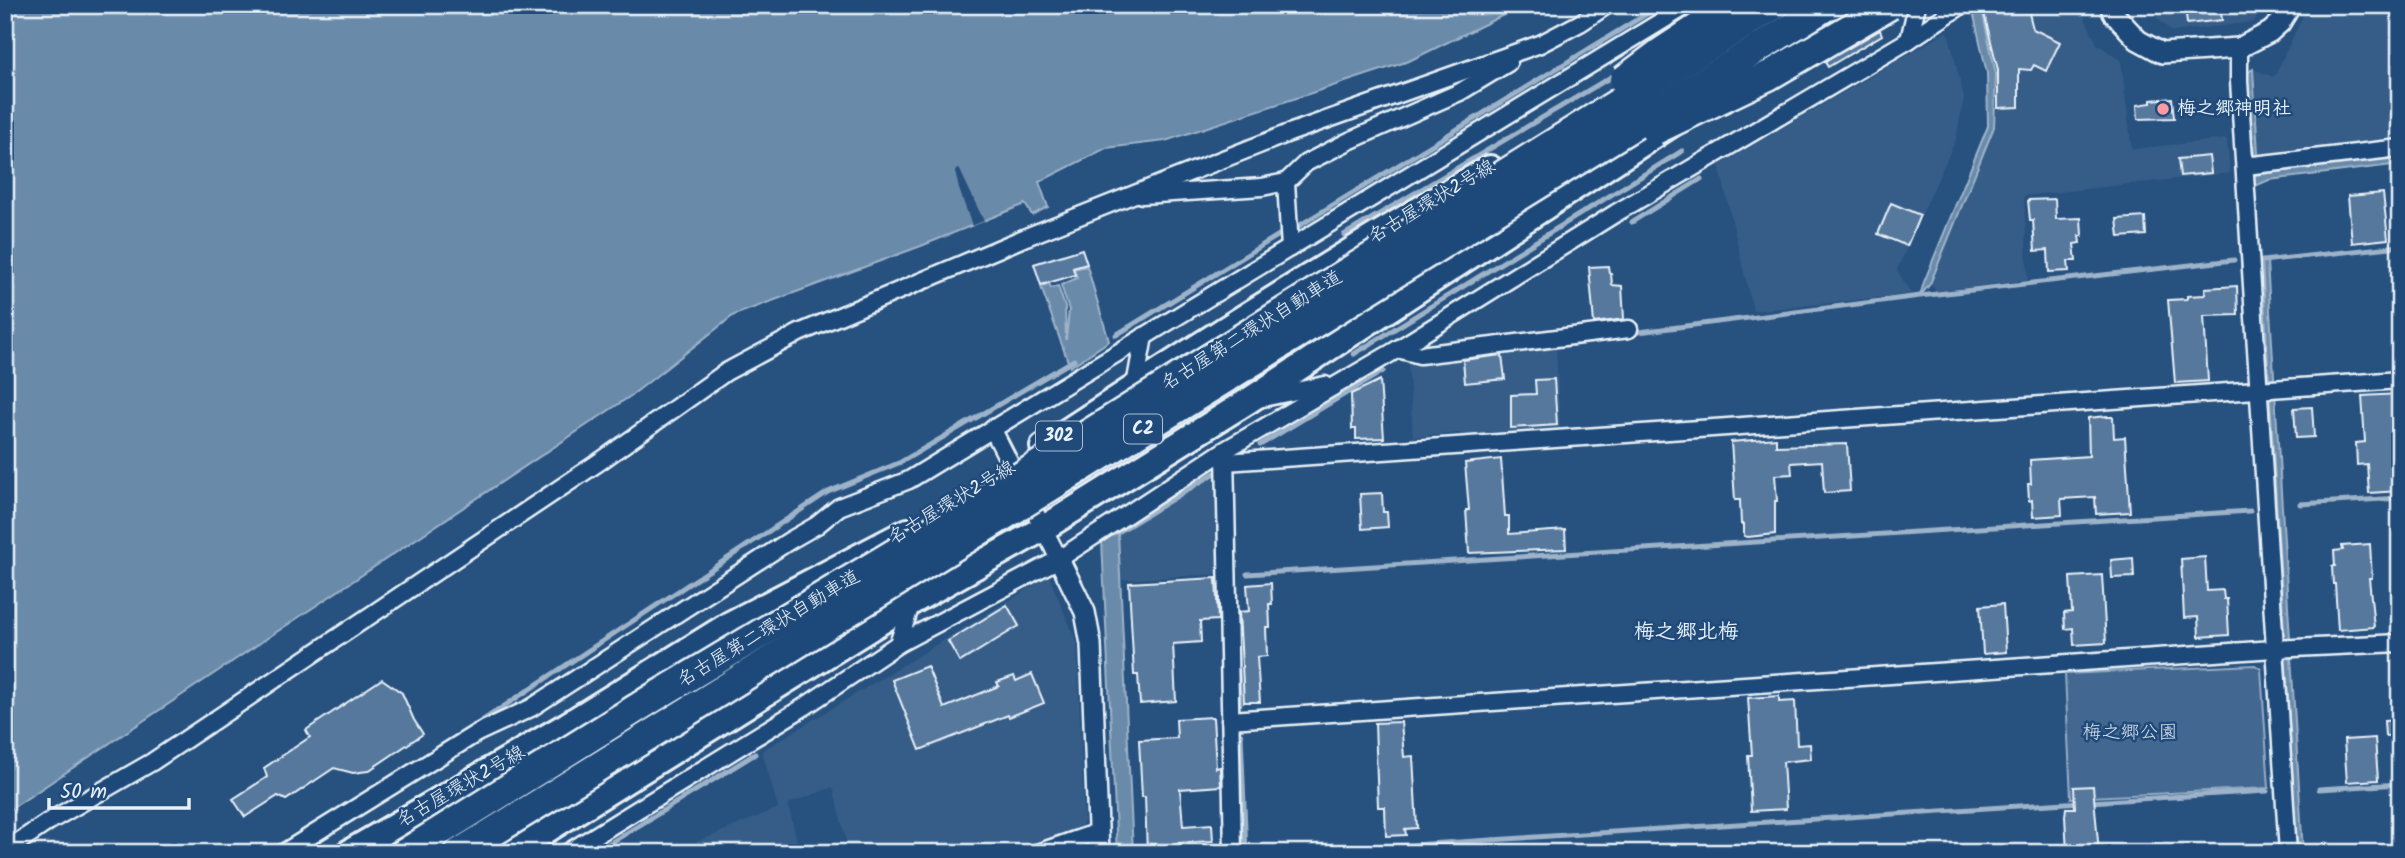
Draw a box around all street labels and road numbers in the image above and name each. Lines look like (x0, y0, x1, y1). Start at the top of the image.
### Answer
street label: 名古屋環状2号線 (1363, 152, 1501, 252)
street label: 名古屋第二環状自動車道 (1155, 263, 1349, 399)
road number: C2 (1124, 414, 1162, 444)
road number: 302 (1036, 422, 1082, 450)
street label: 名古屋環状2号線 (883, 453, 1021, 553)
street label: 名古屋第二環状自動車道 (672, 562, 866, 696)
street label: 名古屋環状2号線 (391, 738, 531, 836)

